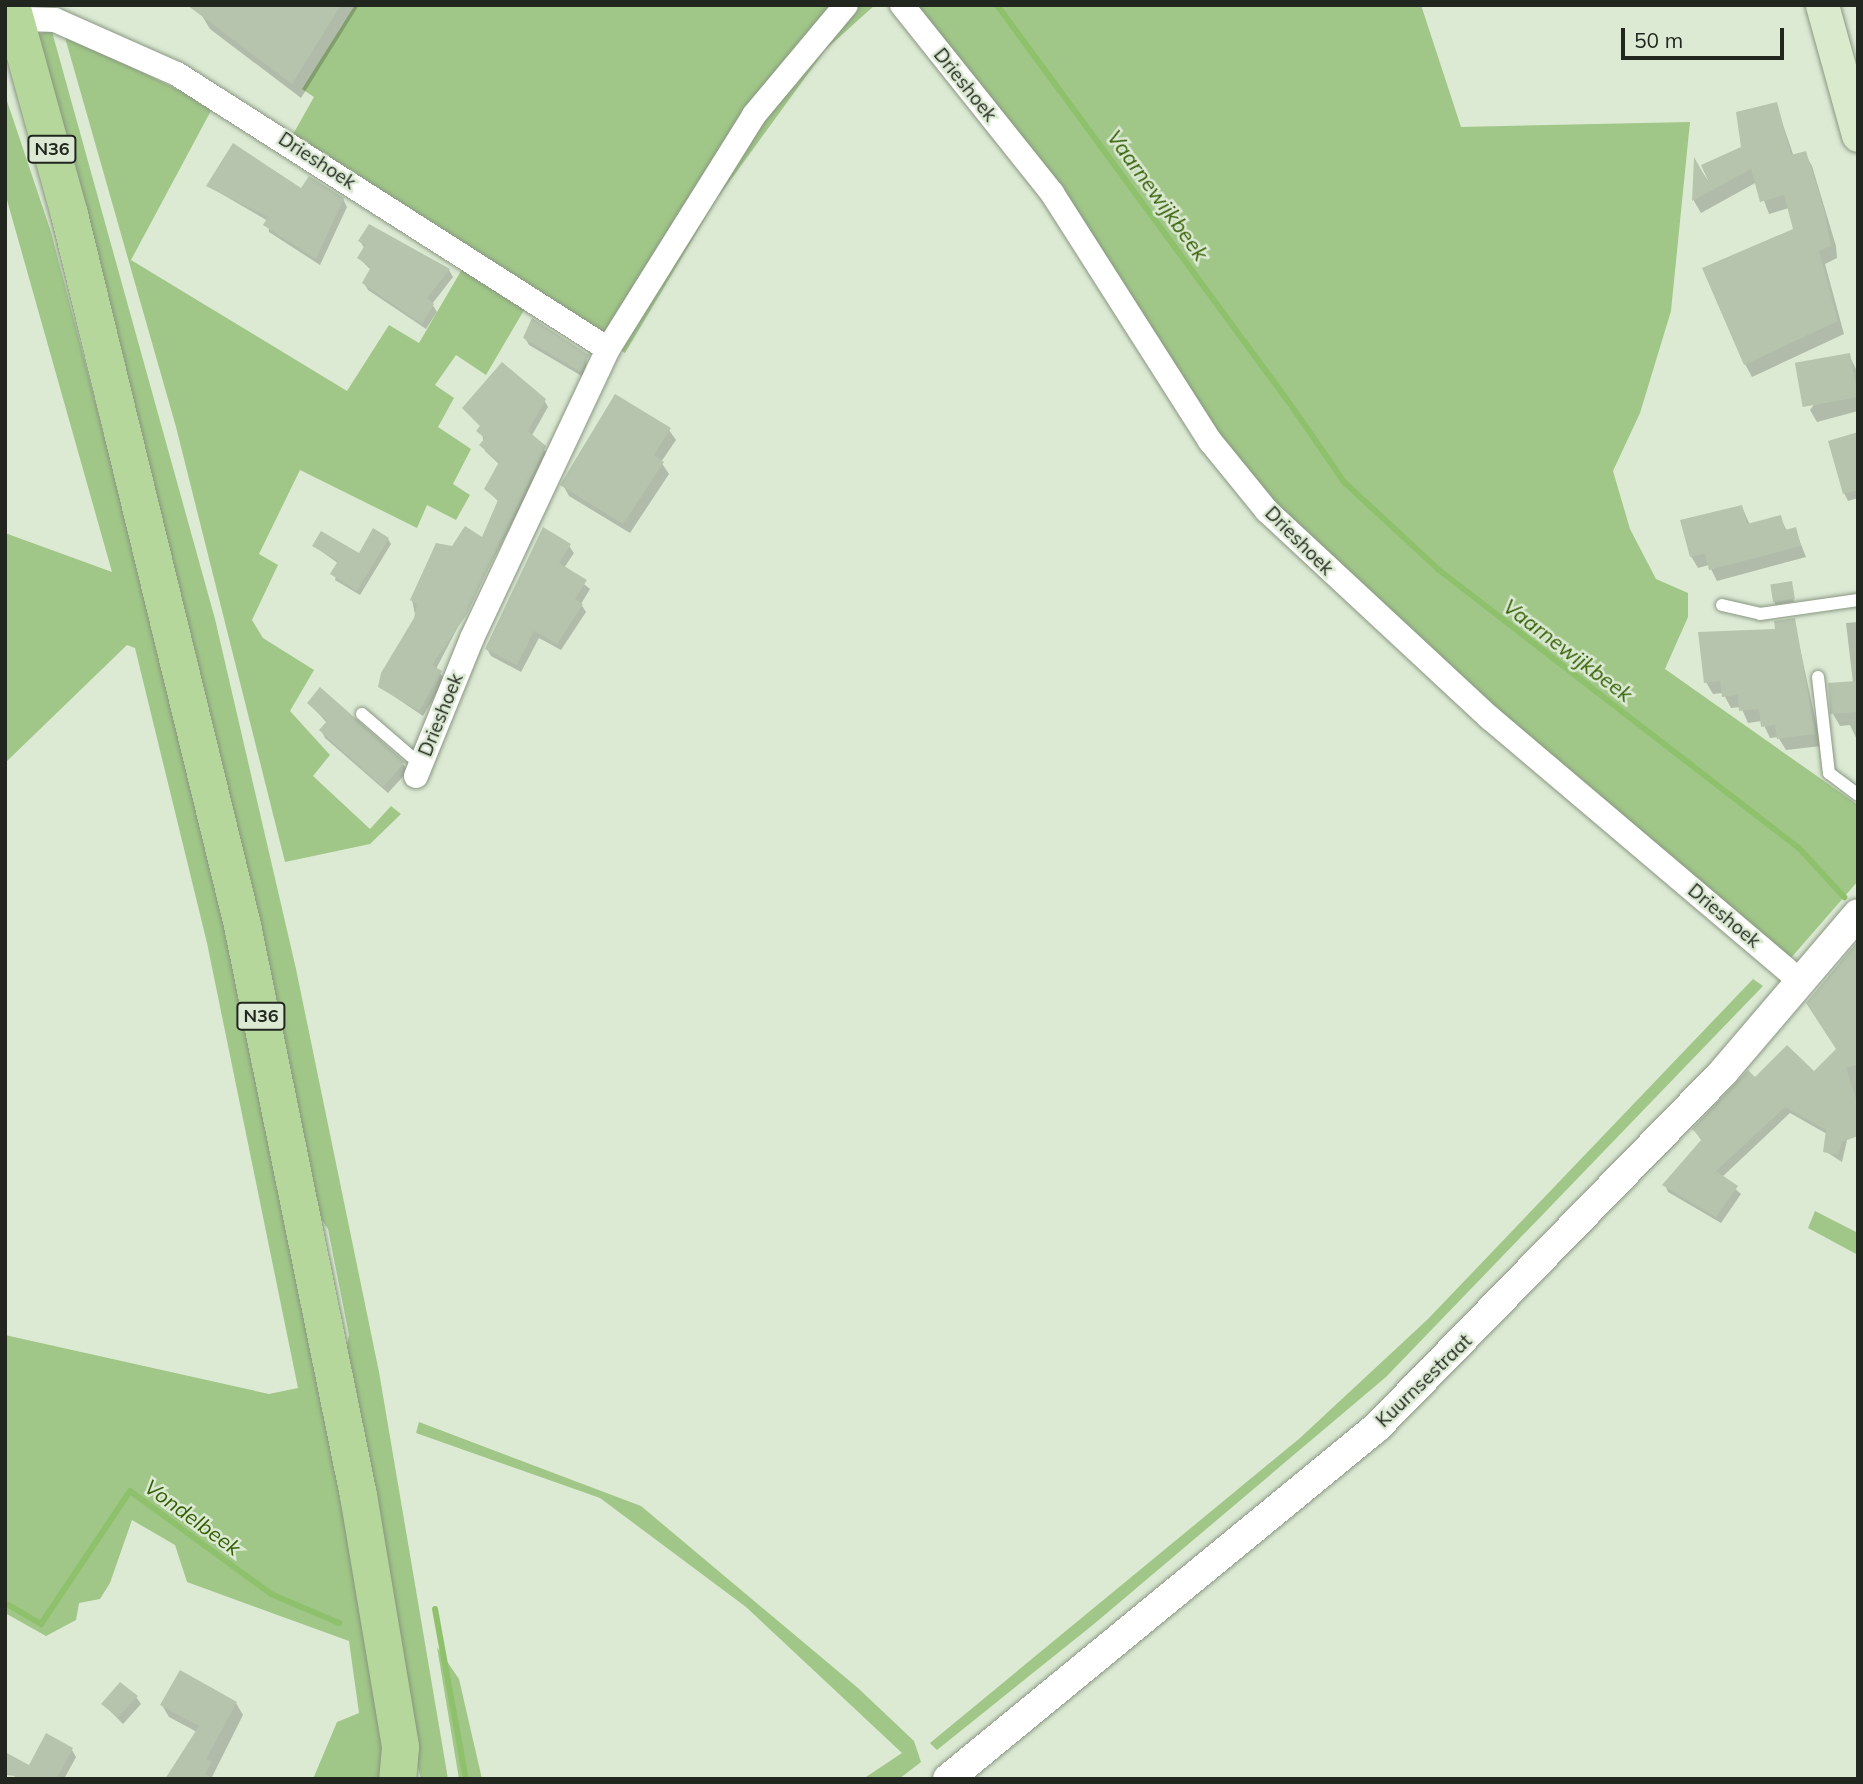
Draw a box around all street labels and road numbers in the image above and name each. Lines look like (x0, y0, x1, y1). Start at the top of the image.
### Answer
street label: Drieshoek (929, 44, 1001, 126)
street label: Drieshoek (274, 128, 360, 194)
road number: N36 (26, 134, 78, 164)
street label: Drieshoek (1260, 502, 1338, 580)
street label: Drieshoek (414, 670, 468, 760)
street label: Drieshoek (1683, 879, 1765, 953)
road number: N36 (235, 1001, 287, 1030)
street label: Kuurnsestraat (1372, 1330, 1476, 1432)

